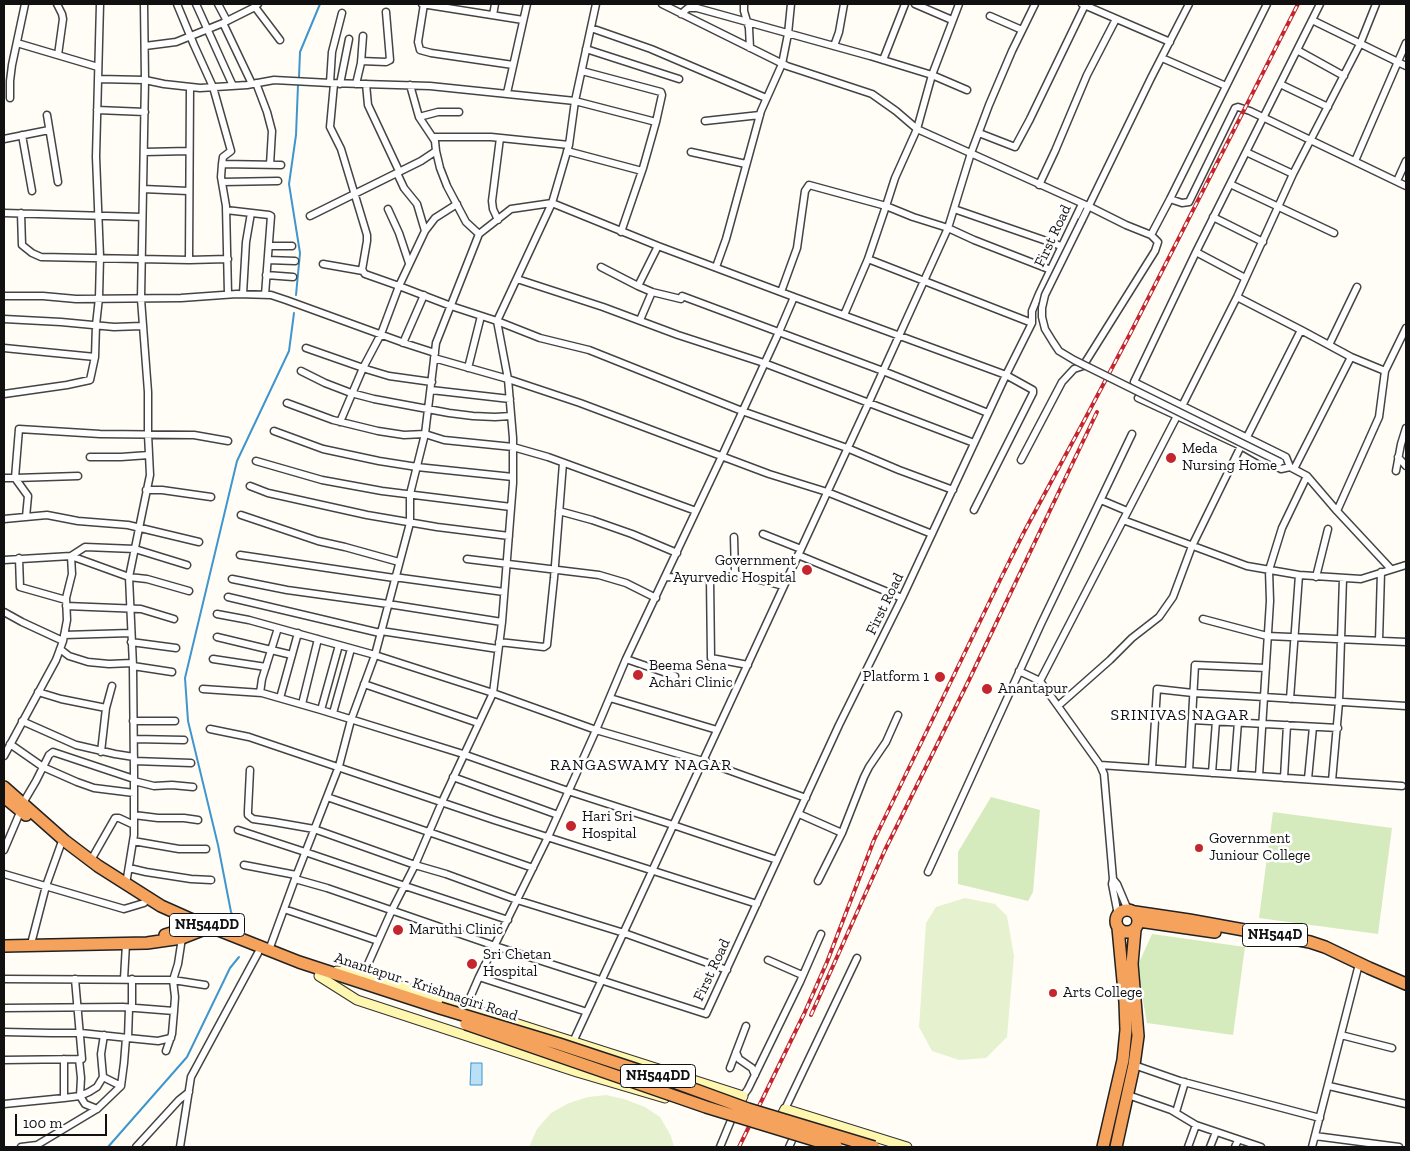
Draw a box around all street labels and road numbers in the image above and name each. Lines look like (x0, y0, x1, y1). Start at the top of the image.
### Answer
street label: First Road (1031, 202, 1075, 270)
street label: First Road (862, 570, 908, 638)
road number: NH544DD (170, 914, 244, 936)
road number: NH544D (1242, 924, 1308, 946)
street label: First Road (690, 936, 734, 1004)
street label: Anantapur - Krishnagiri Road (332, 949, 520, 1025)
road number: NH544DD (620, 1064, 696, 1088)

